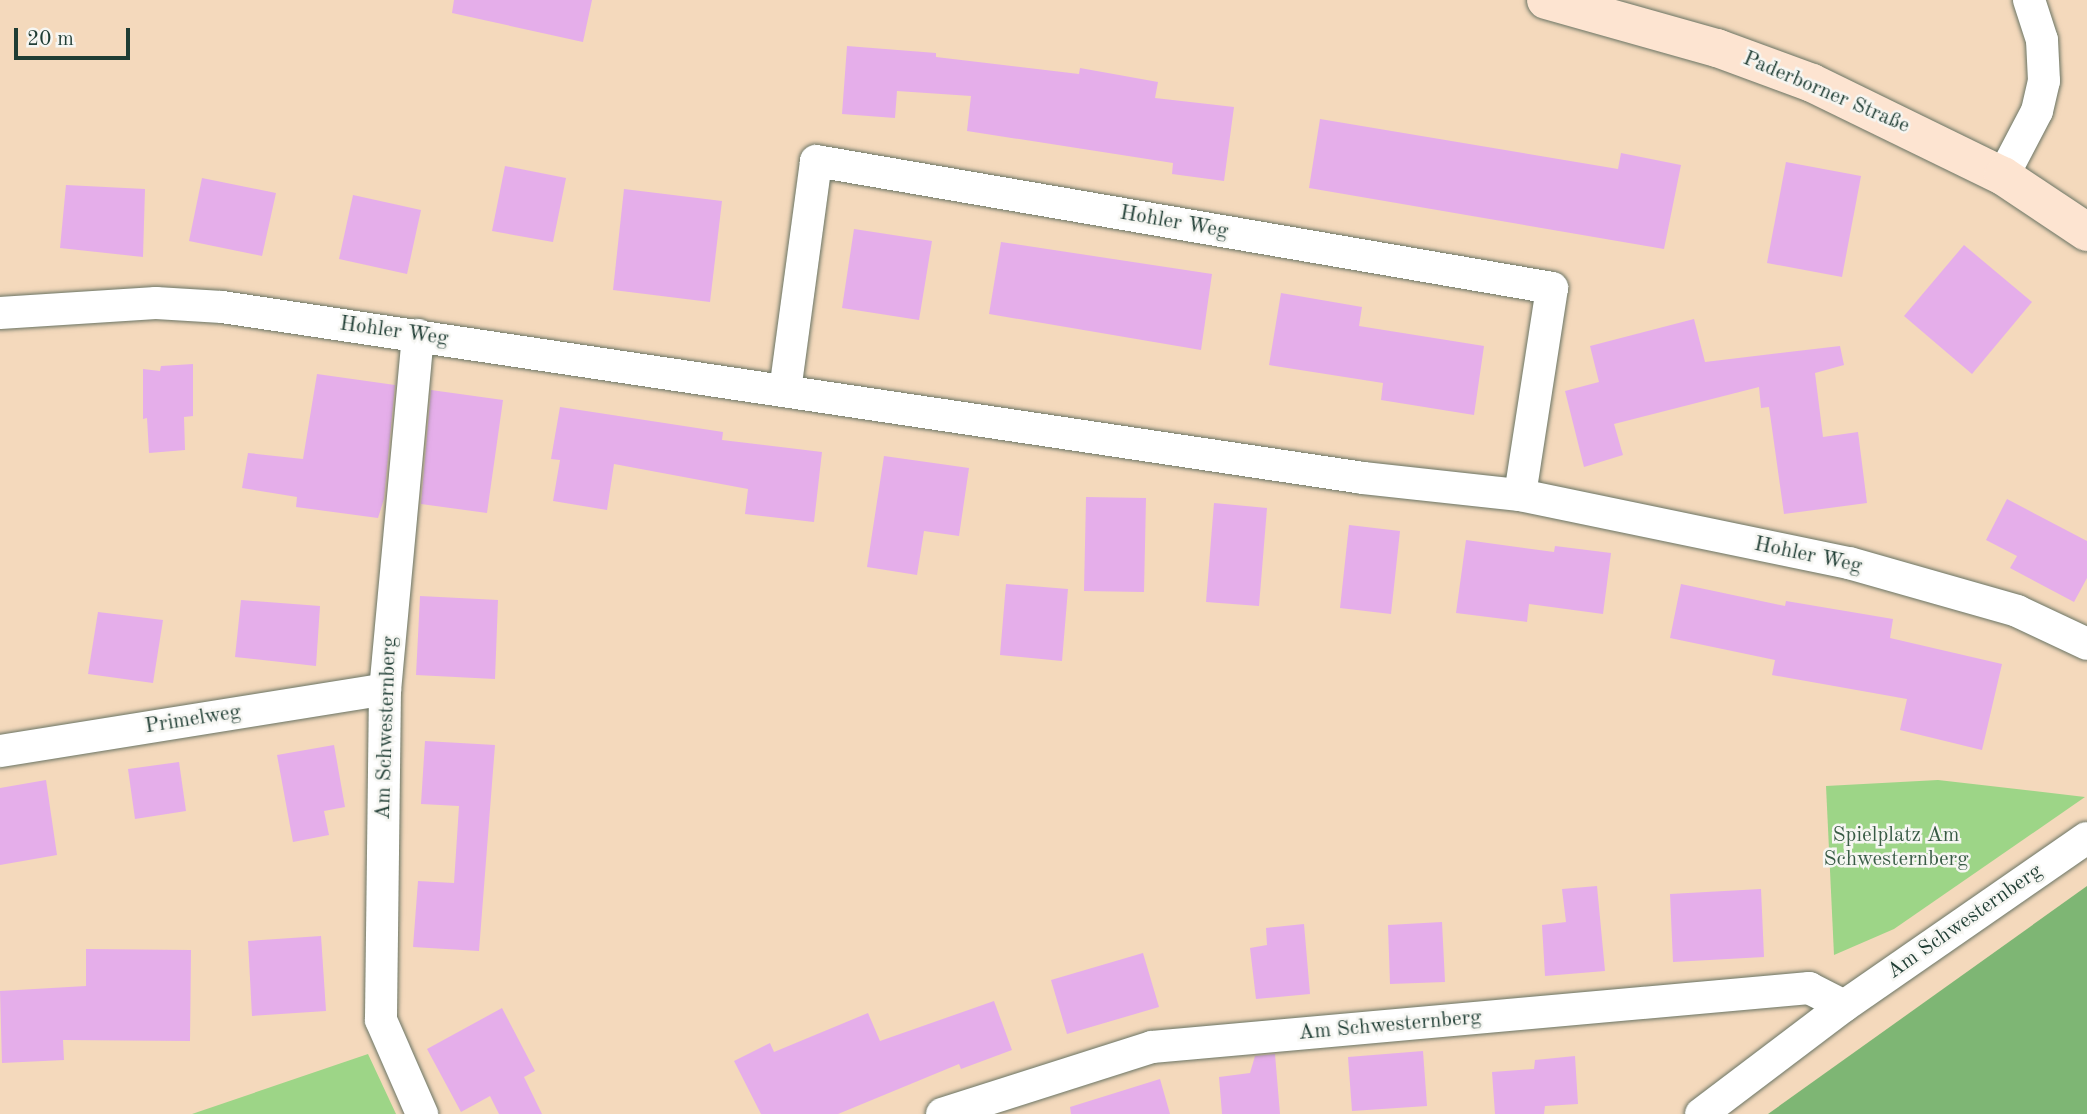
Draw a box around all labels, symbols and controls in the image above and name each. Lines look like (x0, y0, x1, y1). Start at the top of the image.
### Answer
scale bar (18, 14, 133, 58)
text: 20 m (27, 29, 74, 50)
street label: Paderborner Straße (1739, 47, 1913, 139)
street label: Hohler Weg (1118, 201, 1230, 245)
street label: Hohler Weg (338, 312, 450, 352)
street label: Hohler Weg (1752, 532, 1864, 580)
street label: Am Schwesternberg (371, 636, 403, 820)
street label: Primelweg (143, 700, 243, 740)
park label: Spielplatz Am Schwesternberg (1824, 823, 1968, 873)
street label: Am Schwesternberg (1883, 859, 2047, 985)
street label: Am Schwesternberg (1297, 1005, 1483, 1047)

